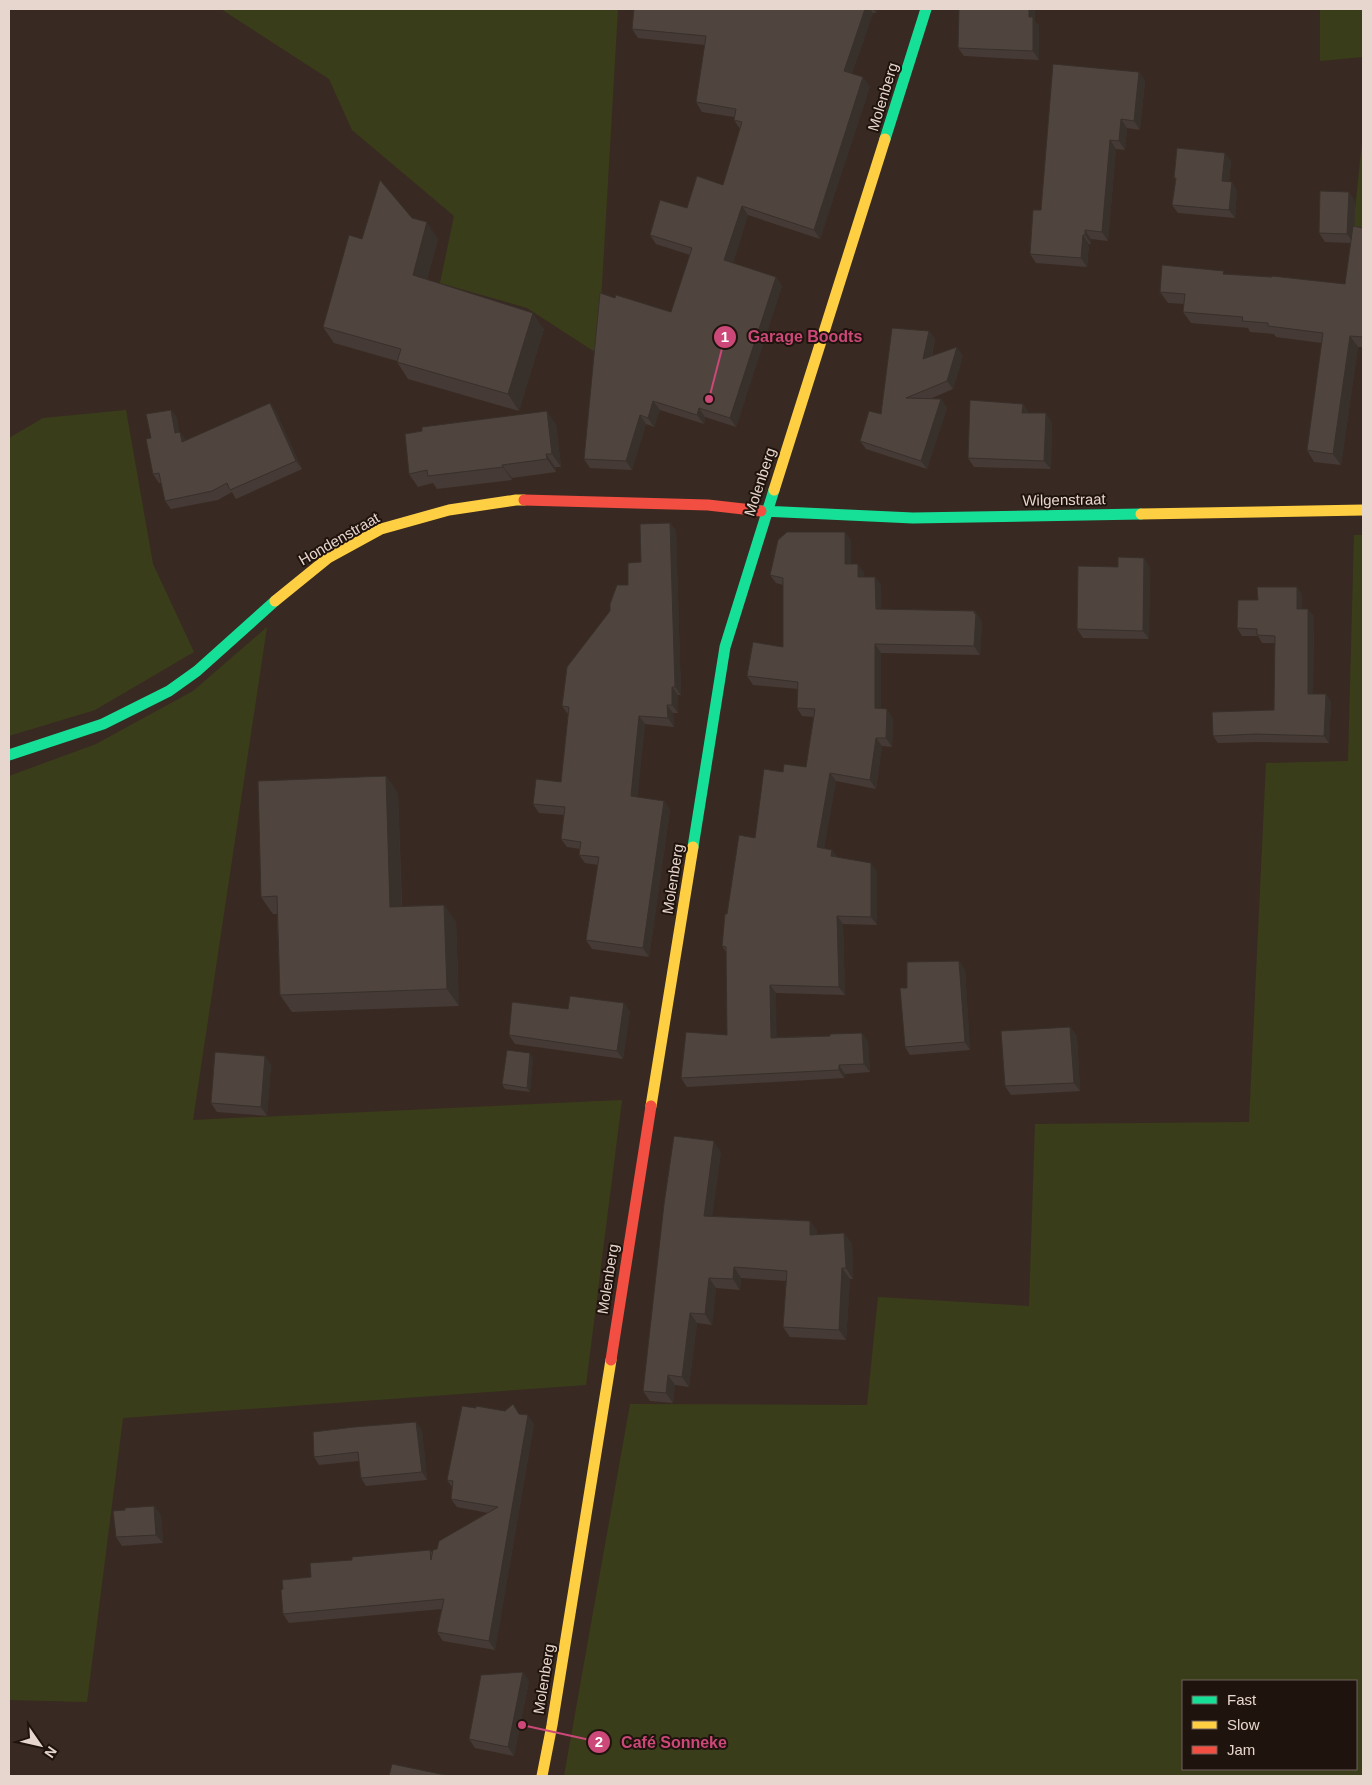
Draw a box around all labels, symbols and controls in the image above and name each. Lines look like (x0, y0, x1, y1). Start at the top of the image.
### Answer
street label: Molenberg (864, 60, 901, 133)
callout: Garage Boodts (712, 321, 872, 352)
text: 1 (721, 328, 729, 345)
text: Garage Boodts (748, 328, 862, 345)
street label: Molenberg (740, 446, 779, 518)
street label: Wilgenstraat (1022, 490, 1107, 509)
street label: Hondenstraat (296, 508, 383, 568)
street label: Molenberg (659, 843, 686, 915)
street label: Molenberg (594, 1243, 621, 1315)
street label: Molenberg (530, 1643, 557, 1715)
legend (1182, 1680, 1357, 1770)
text: Fast (1227, 1691, 1257, 1708)
text: Slow (1227, 1716, 1260, 1733)
north arrow (15, 1720, 65, 1770)
callout: Café Sonneke (586, 1727, 737, 1758)
text: 2 (595, 1733, 603, 1750)
text: Café Sonneke (621, 1734, 727, 1751)
text: Jam (1227, 1741, 1255, 1758)
text: N (41, 1744, 60, 1761)

